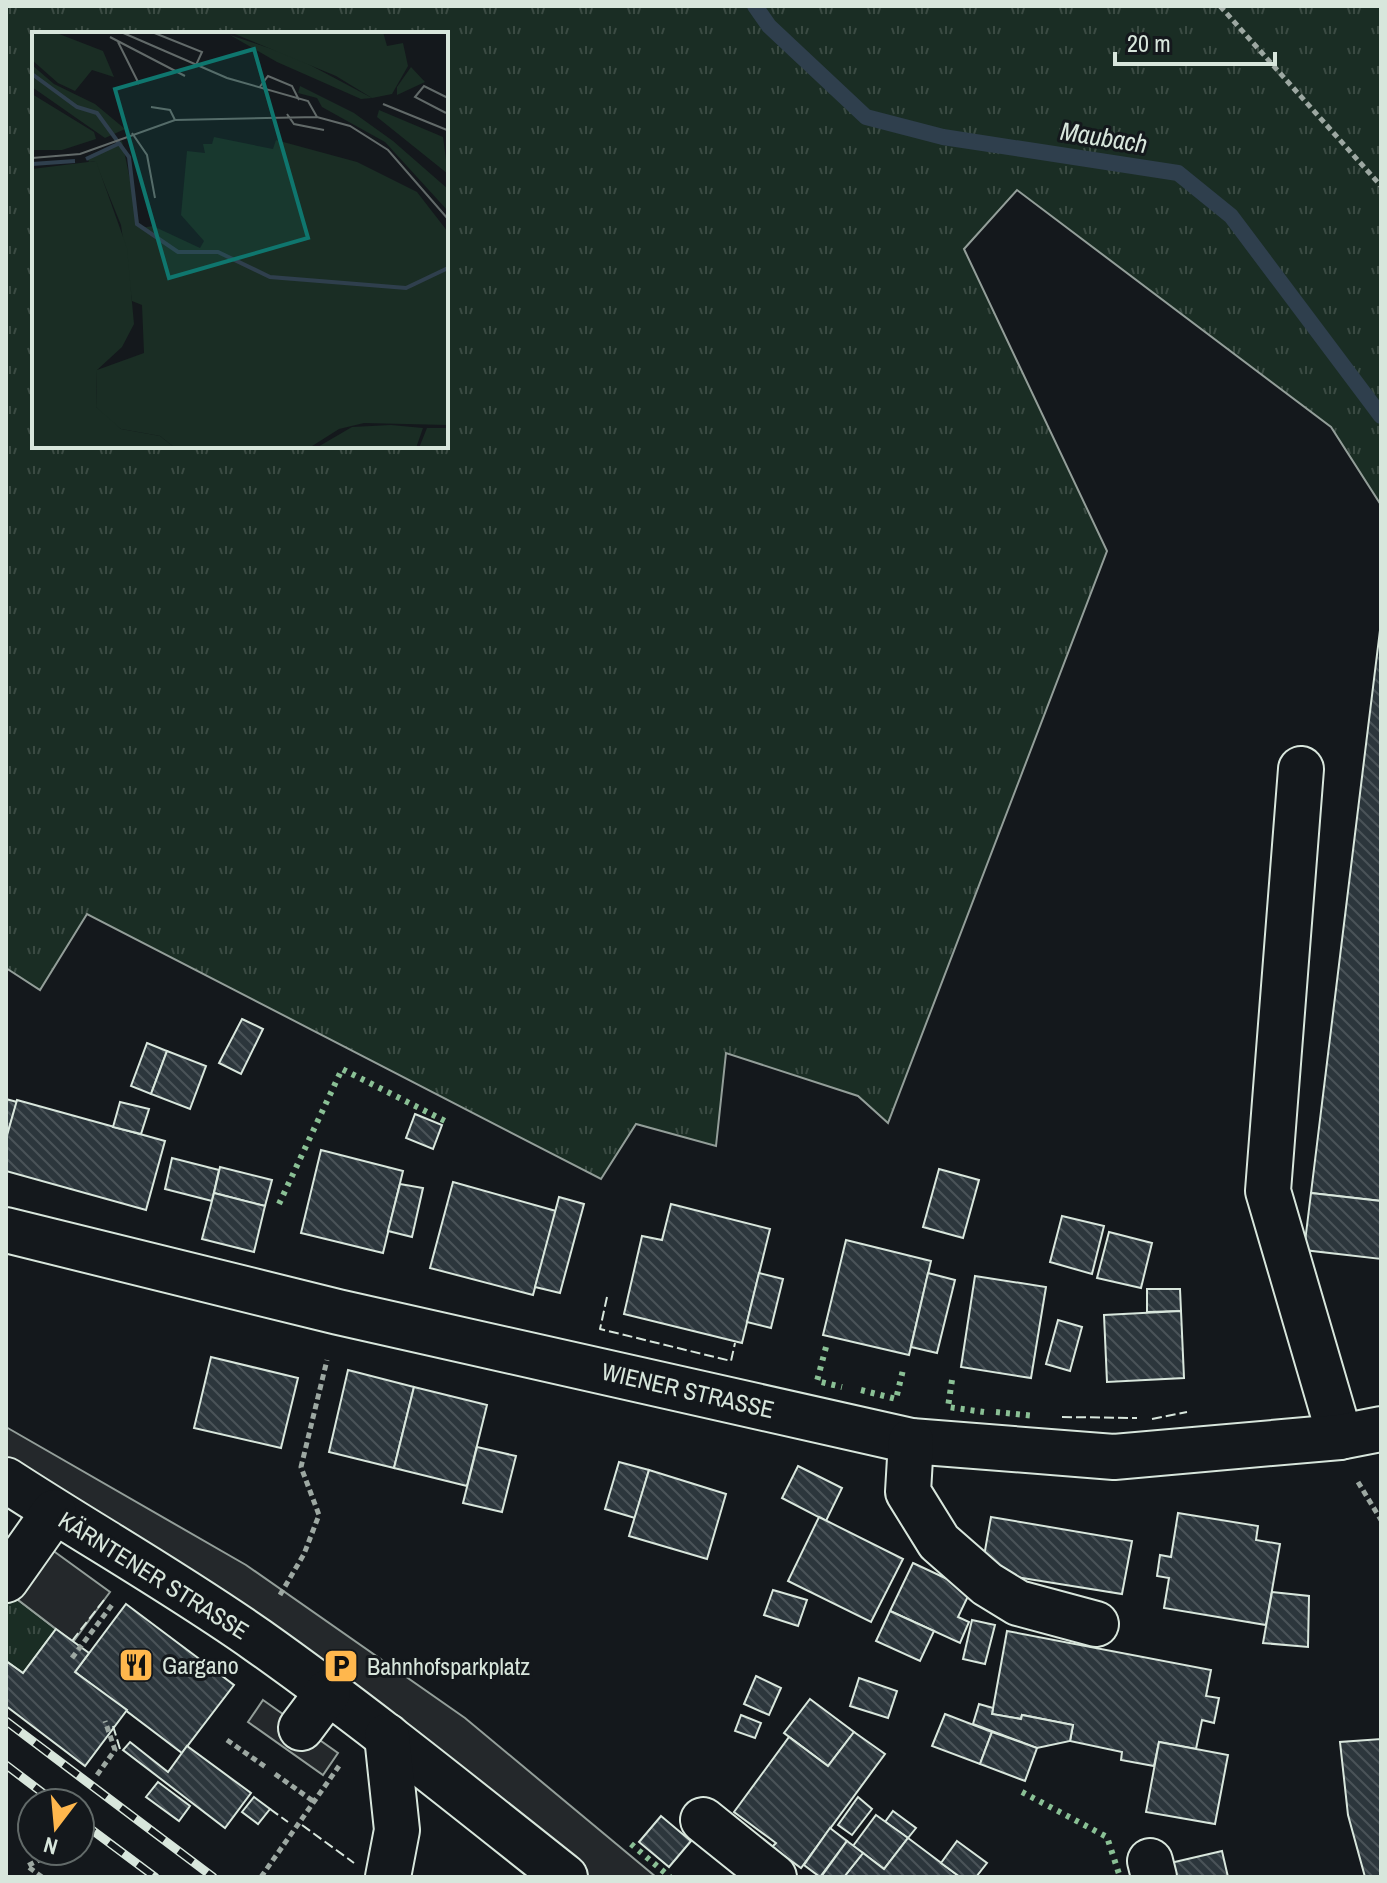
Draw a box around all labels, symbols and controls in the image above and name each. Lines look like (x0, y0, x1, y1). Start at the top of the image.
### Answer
scale bar (1115, 16, 1275, 66)
text: 20 m (1127, 27, 1171, 59)
inset map (32, 32, 448, 448)
water label: Maubach (1058, 113, 1150, 161)
street label: WIENER STRASSE (599, 1355, 777, 1425)
street label: KÄRNTENER STRASSE (53, 1503, 255, 1647)
restaurant icon: Gargano (117, 1646, 155, 1684)
parking icon: Bahnhofsparkplatz (322, 1647, 360, 1685)
place label: Gargano (162, 1649, 239, 1681)
place label: Bahnhofsparkplatz (367, 1650, 530, 1682)
north arrow (16, 1787, 96, 1867)
text: N (40, 1830, 61, 1862)

